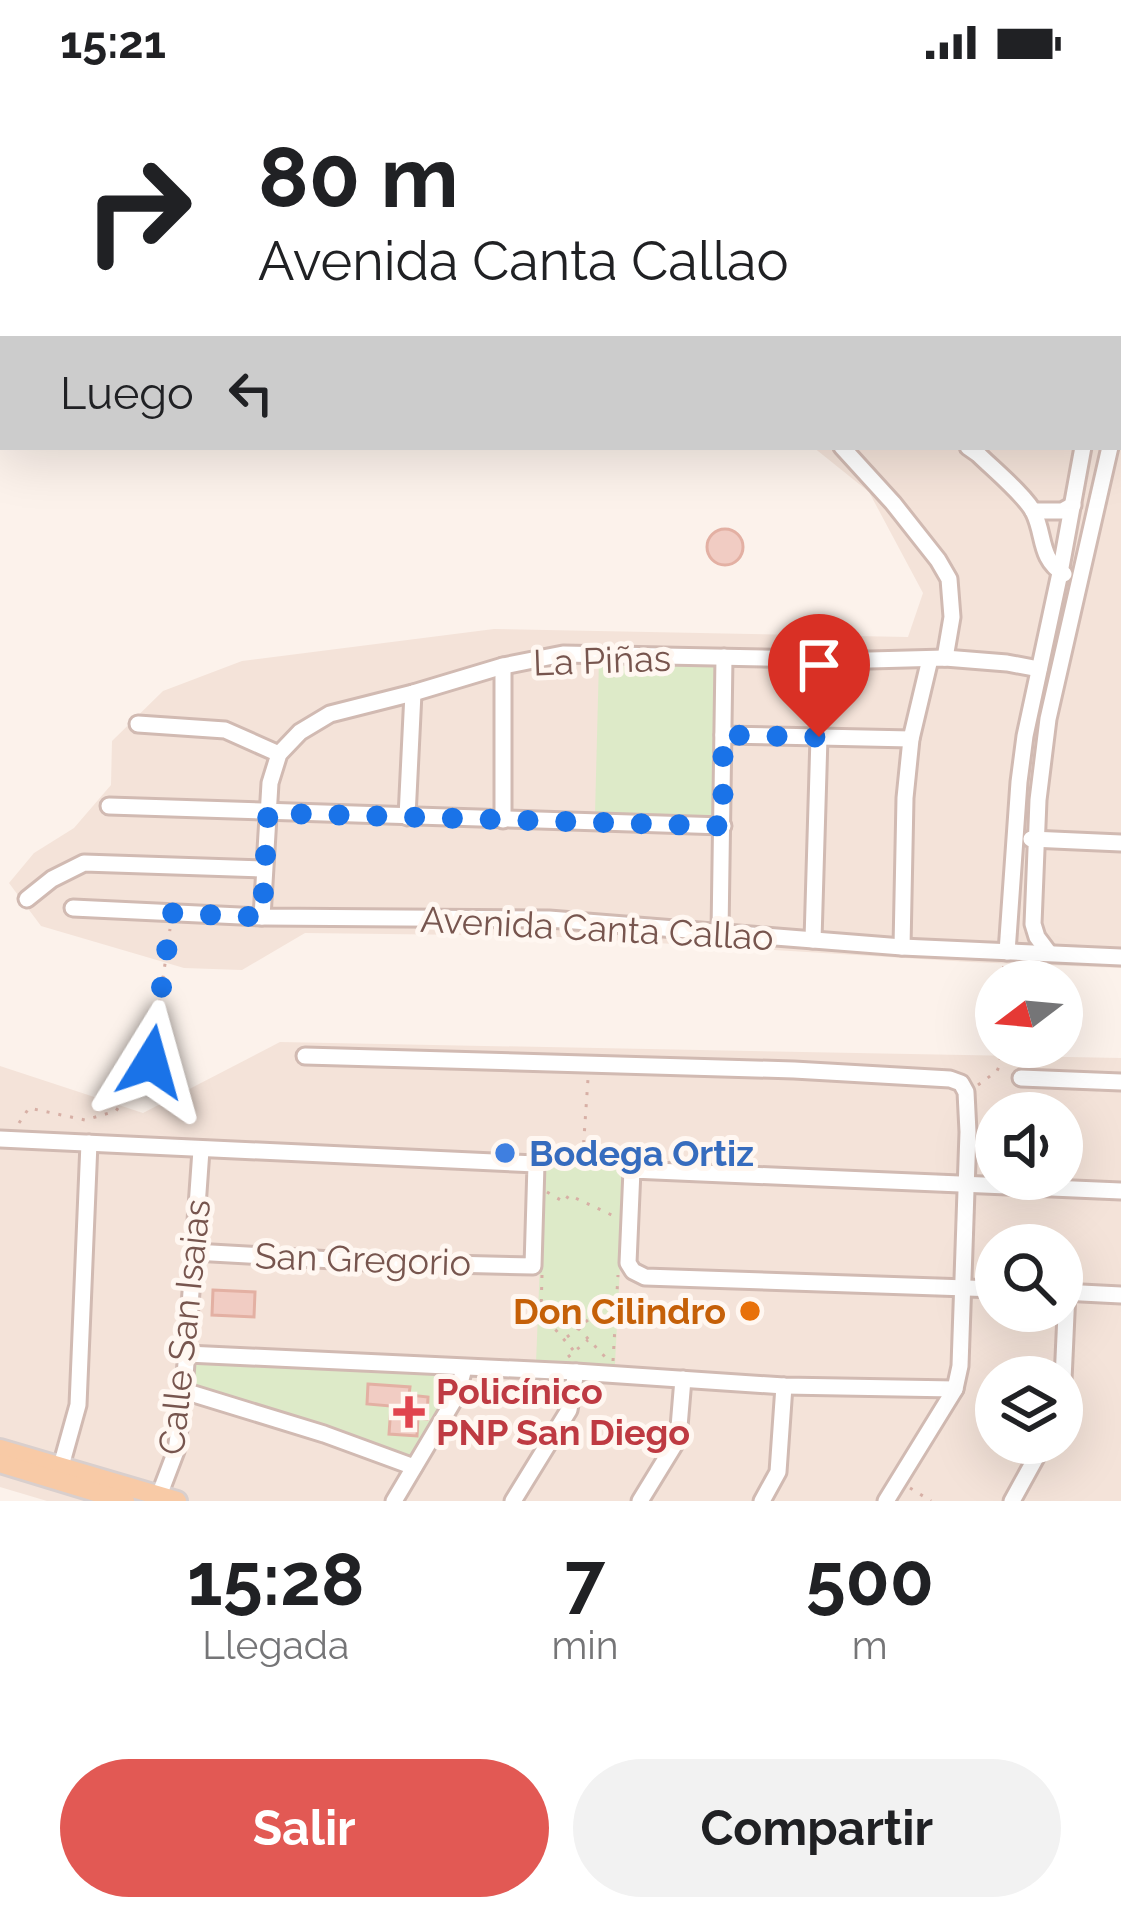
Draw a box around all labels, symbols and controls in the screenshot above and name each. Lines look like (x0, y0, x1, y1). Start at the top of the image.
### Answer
text: 15:21 (60, 16, 166, 69)
text: 80 m (258, 128, 459, 227)
icon: right (60, 132, 216, 288)
text: Avenida Canta Callao (258, 229, 789, 293)
icon: left (218, 360, 284, 426)
text: Luego (60, 367, 194, 420)
pin (768, 614, 870, 737)
icon: arrive (786, 632, 852, 698)
street label: La Piñas (532, 637, 672, 683)
street label: Avenida Canta Callao (419, 898, 775, 958)
north arrow (975, 960, 1083, 1068)
map controls (975, 960, 1083, 1464)
position arrow (88, 999, 214, 1125)
button: sound (975, 1092, 1083, 1200)
place label: Bodega Ortiz (529, 1132, 754, 1174)
marker: Bodega Ortiz (492, 1140, 518, 1166)
street label: Calle San Isaias (150, 1197, 218, 1457)
button: search (975, 1224, 1083, 1332)
street label: San Gregorio (254, 1234, 472, 1284)
place label: Don Cilindro (513, 1290, 726, 1332)
marker: Don Cilindro (737, 1298, 763, 1324)
button: layers (975, 1356, 1083, 1464)
place label: Policínico PNP San Diego (436, 1370, 690, 1453)
marker: Policínico PNP San Diego (393, 1396, 425, 1428)
text: 15:28 (187, 1537, 364, 1622)
text: 7 (565, 1537, 605, 1622)
text: 500 (806, 1537, 934, 1622)
text: Llegada (202, 1622, 349, 1668)
text: min (551, 1622, 619, 1668)
text: m (852, 1622, 888, 1668)
button: Salir (60, 1759, 549, 1897)
button: Compartir (573, 1759, 1061, 1897)

